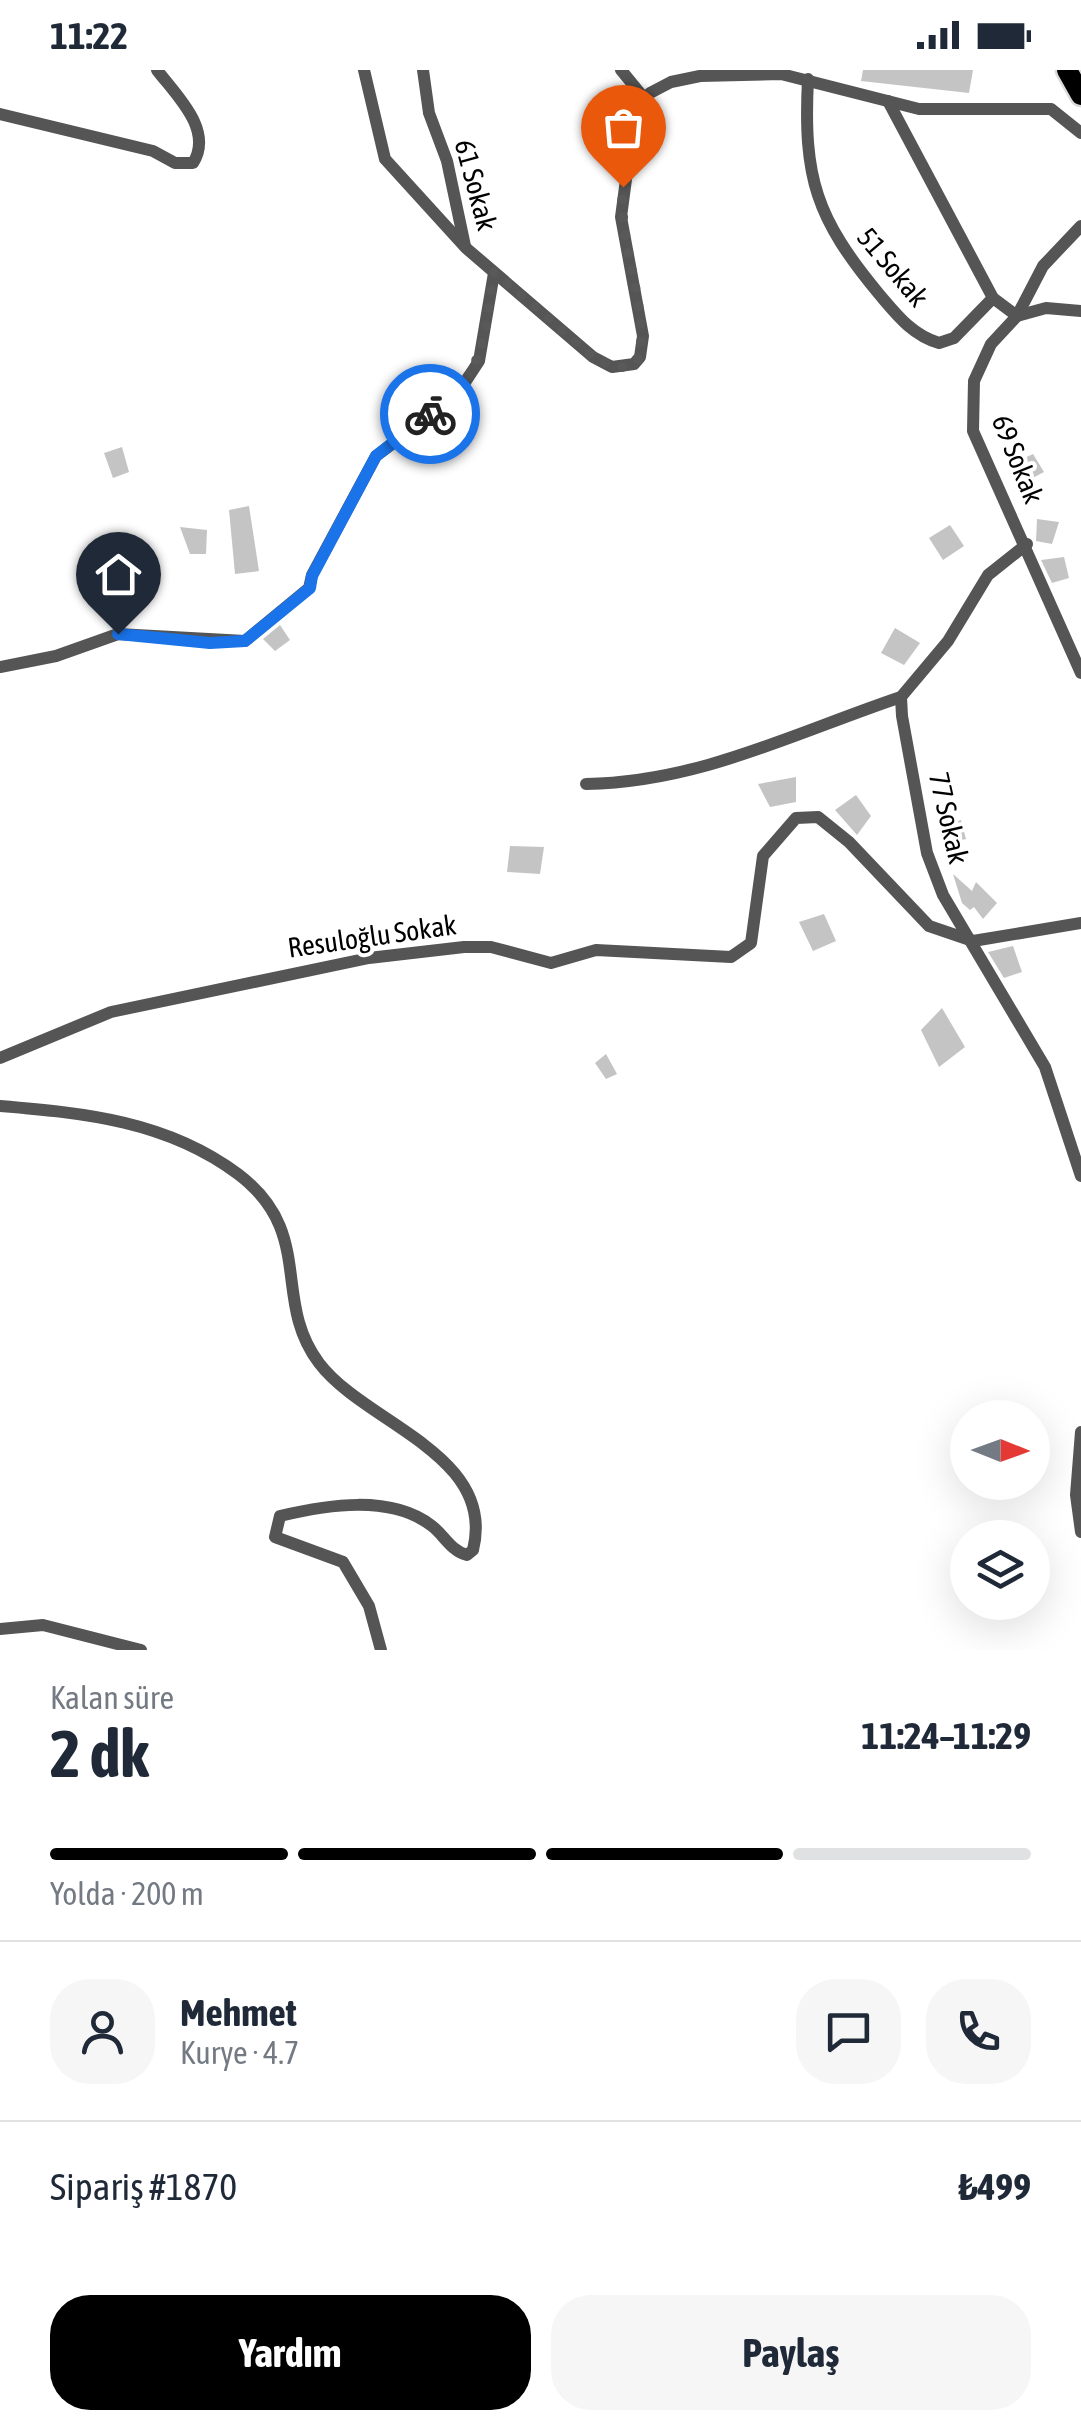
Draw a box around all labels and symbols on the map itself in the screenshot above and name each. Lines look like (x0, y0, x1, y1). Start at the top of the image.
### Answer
pin (581, 85, 666, 188)
street label: 61 Sokak (449, 136, 503, 234)
street label: 51 Sokak (851, 221, 935, 313)
courier (380, 364, 480, 464)
street label: 69 Sokak (986, 410, 1050, 508)
pin (76, 532, 161, 635)
street label: 77 Sokak (923, 769, 975, 867)
street label: Resuloğlu Sokak (286, 908, 458, 964)
north arrow (950, 1400, 1050, 1500)

